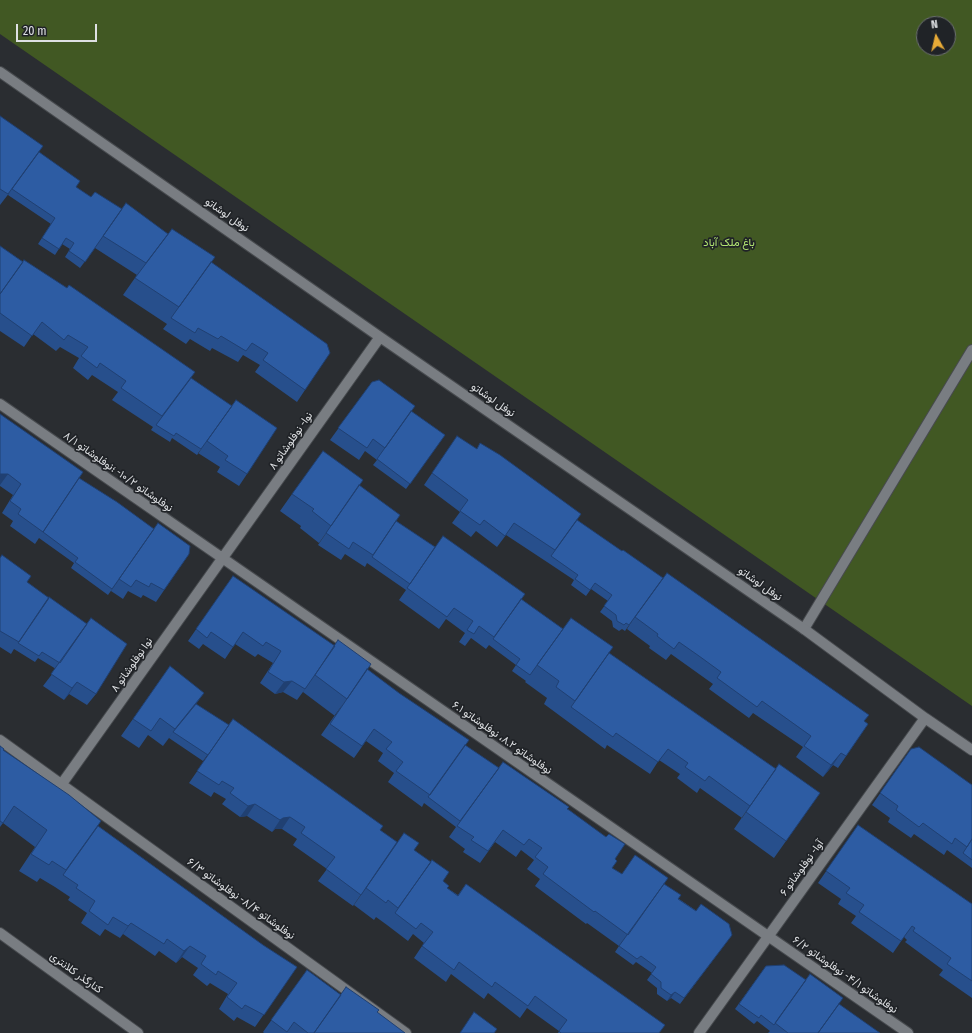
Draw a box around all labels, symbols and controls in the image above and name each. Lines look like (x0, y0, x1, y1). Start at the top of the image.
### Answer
scale bar (18, 16, 99, 42)
north arrow (916, 16, 956, 56)
text: N (930, 18, 939, 32)
text: 20 m (23, 24, 47, 38)
street label: نوفل لوشاتو (202, 195, 252, 235)
park label: باغ ملک آباد (703, 236, 755, 250)
street label: نوفل لوشاتو (468, 380, 518, 420)
street label: نوا- نوفلوشاتو ۸ (266, 410, 316, 472)
street label: نوفلوشاتو ۱۰/۲- ؛نوفلوشاتو ۸/۱ (61, 429, 175, 515)
street label: نوفل لوشاتو (735, 564, 785, 604)
street label: نوا نوفلوشاتو ۸ (108, 635, 156, 695)
street label: نوفلوشاتو ۸.۲، نوفلوشاتو ۶.۱ (450, 699, 554, 777)
street label: آوا- نوفلوشاتو ۶ (777, 837, 827, 899)
street label: نوفلوشاتو ۸/۴- نوفلوشاتو ۶/۳ (185, 855, 297, 943)
street label: نوفلوشاتو ۴/۱- نوفلوشاتو ۶/۲ (790, 934, 900, 1016)
street label: کنارگذر کلانتری (47, 949, 105, 997)

